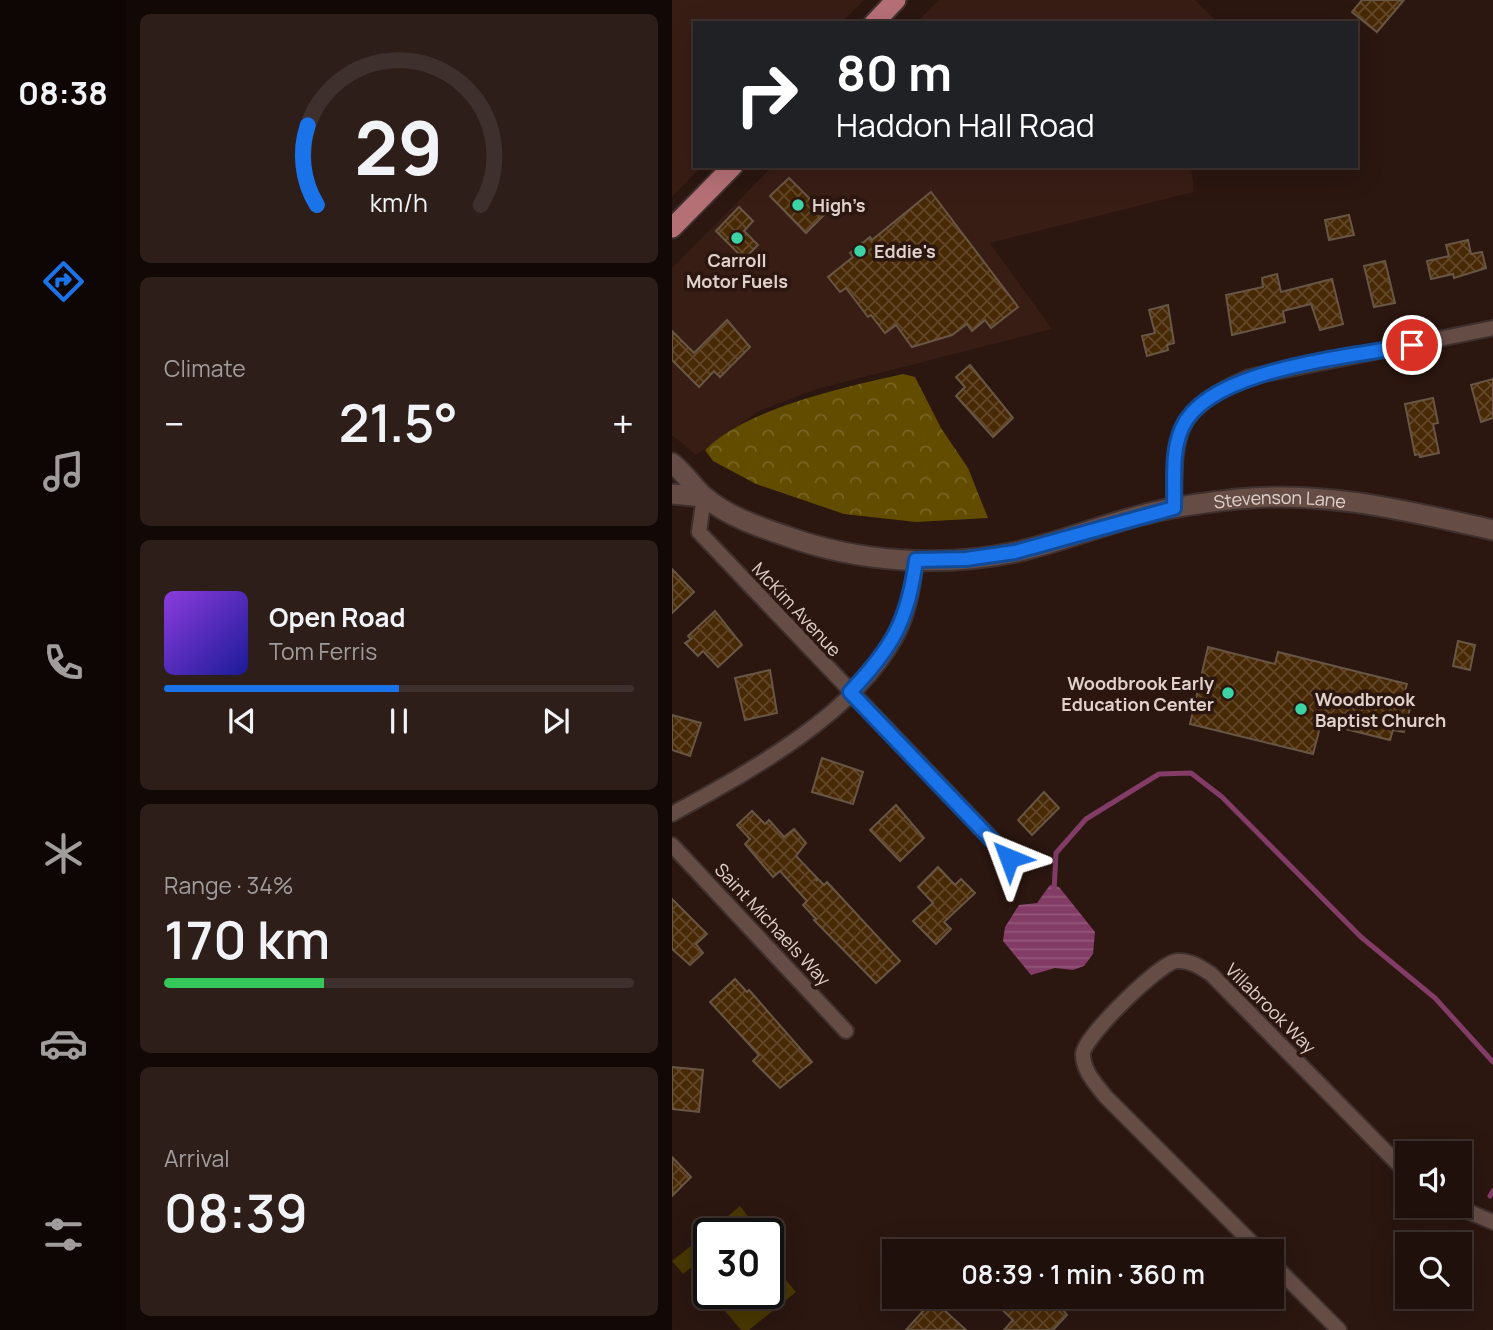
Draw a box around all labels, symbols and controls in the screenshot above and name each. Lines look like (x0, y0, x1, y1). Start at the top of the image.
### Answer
text: 80 m (836, 39, 952, 106)
icon: right (721, 49, 812, 140)
text: 08:38 (18, 71, 108, 115)
text: 29 (355, 97, 443, 197)
text: Haddon Hall Road (836, 103, 1095, 147)
text: km/h (370, 184, 428, 219)
place label: High’s (812, 193, 866, 217)
marker: High’s (790, 197, 806, 213)
marker: Carroll Motor Fuels (729, 230, 745, 246)
place label: Eddie's (874, 239, 936, 263)
marker: Eddie's (852, 243, 868, 259)
place label: Carroll Motor Fuels (686, 248, 788, 293)
icon: directions (39, 257, 88, 306)
pin (1382, 315, 1442, 375)
icon: arrive (1393, 326, 1431, 364)
text: Climate (164, 352, 246, 384)
text: 21.5° (339, 387, 458, 458)
text: − (164, 397, 185, 449)
text: + (612, 397, 634, 449)
icon: music (39, 447, 88, 496)
street label: Stevenson Lane (1212, 485, 1347, 514)
street label: McKim Avenue (747, 557, 847, 661)
text: Open Road (269, 599, 405, 635)
text: Tom Ferris (269, 635, 377, 667)
icon: phone (39, 638, 88, 687)
place label: Woodbrook Early Education Center (1061, 671, 1214, 716)
marker: Woodbrook Early Education Center (1220, 685, 1236, 701)
place label: Woodbrook Baptist Church (1315, 687, 1446, 732)
marker: Woodbrook Baptist Church (1293, 701, 1309, 717)
icon: previous (223, 702, 261, 740)
icon: pause (380, 702, 418, 740)
icon: next (537, 702, 575, 740)
position arrow (972, 821, 1046, 895)
icon: climate (39, 829, 88, 878)
street label: Saint Michaels Way (710, 857, 837, 991)
text: Range · 34% (164, 869, 293, 901)
text: 170 km (164, 904, 330, 975)
street label: Villabrook Way (1220, 957, 1322, 1059)
icon: car (39, 1019, 88, 1068)
map controls (1395, 1141, 1472, 1309)
button: sound (1395, 1141, 1472, 1218)
text: Arrival (164, 1142, 230, 1174)
text: 08:39 (164, 1177, 308, 1248)
icon: filters (39, 1210, 88, 1259)
speed limit sign: 30 (693, 1218, 784, 1309)
button: search (1395, 1232, 1472, 1309)
text: 08:39 · 1 min · 360 m (961, 1256, 1205, 1292)

